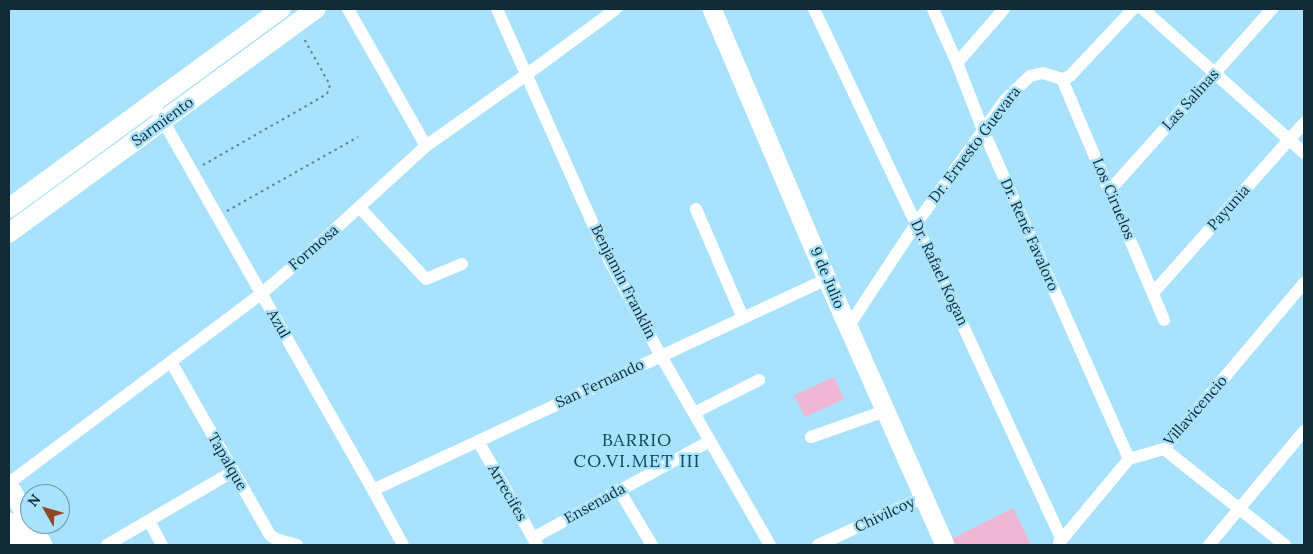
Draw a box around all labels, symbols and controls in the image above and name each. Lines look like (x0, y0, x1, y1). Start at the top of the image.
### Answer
street label: Las Salinas (1159, 66, 1223, 134)
street label: Dr. Ernesto Guevara (925, 83, 1025, 207)
street label: Sarmiento (129, 94, 197, 150)
street label: Los Ciruelos (1088, 156, 1138, 242)
street label: Dr. René Favaloro (996, 176, 1062, 294)
street label: Payunia (1204, 182, 1254, 234)
street label: Dr. Rafael Kogan (907, 217, 971, 329)
street label: Formosa (285, 221, 343, 275)
street label: Benjamin Franklin (586, 222, 660, 342)
street label: 9 de Julio (806, 244, 848, 312)
street label: Azul (263, 306, 293, 342)
street label: San Fernando (553, 356, 647, 412)
street label: Villavicencio (1161, 372, 1231, 450)
street label: Tapalque (203, 430, 251, 494)
district label: BARRIO CO.VI.MET III (572, 430, 702, 472)
street label: Arrecifes (484, 461, 530, 525)
street label: Ensenada (561, 480, 629, 528)
north arrow (20, 484, 70, 534)
text: N (24, 491, 44, 510)
street label: Chivilcoy (852, 493, 918, 537)

